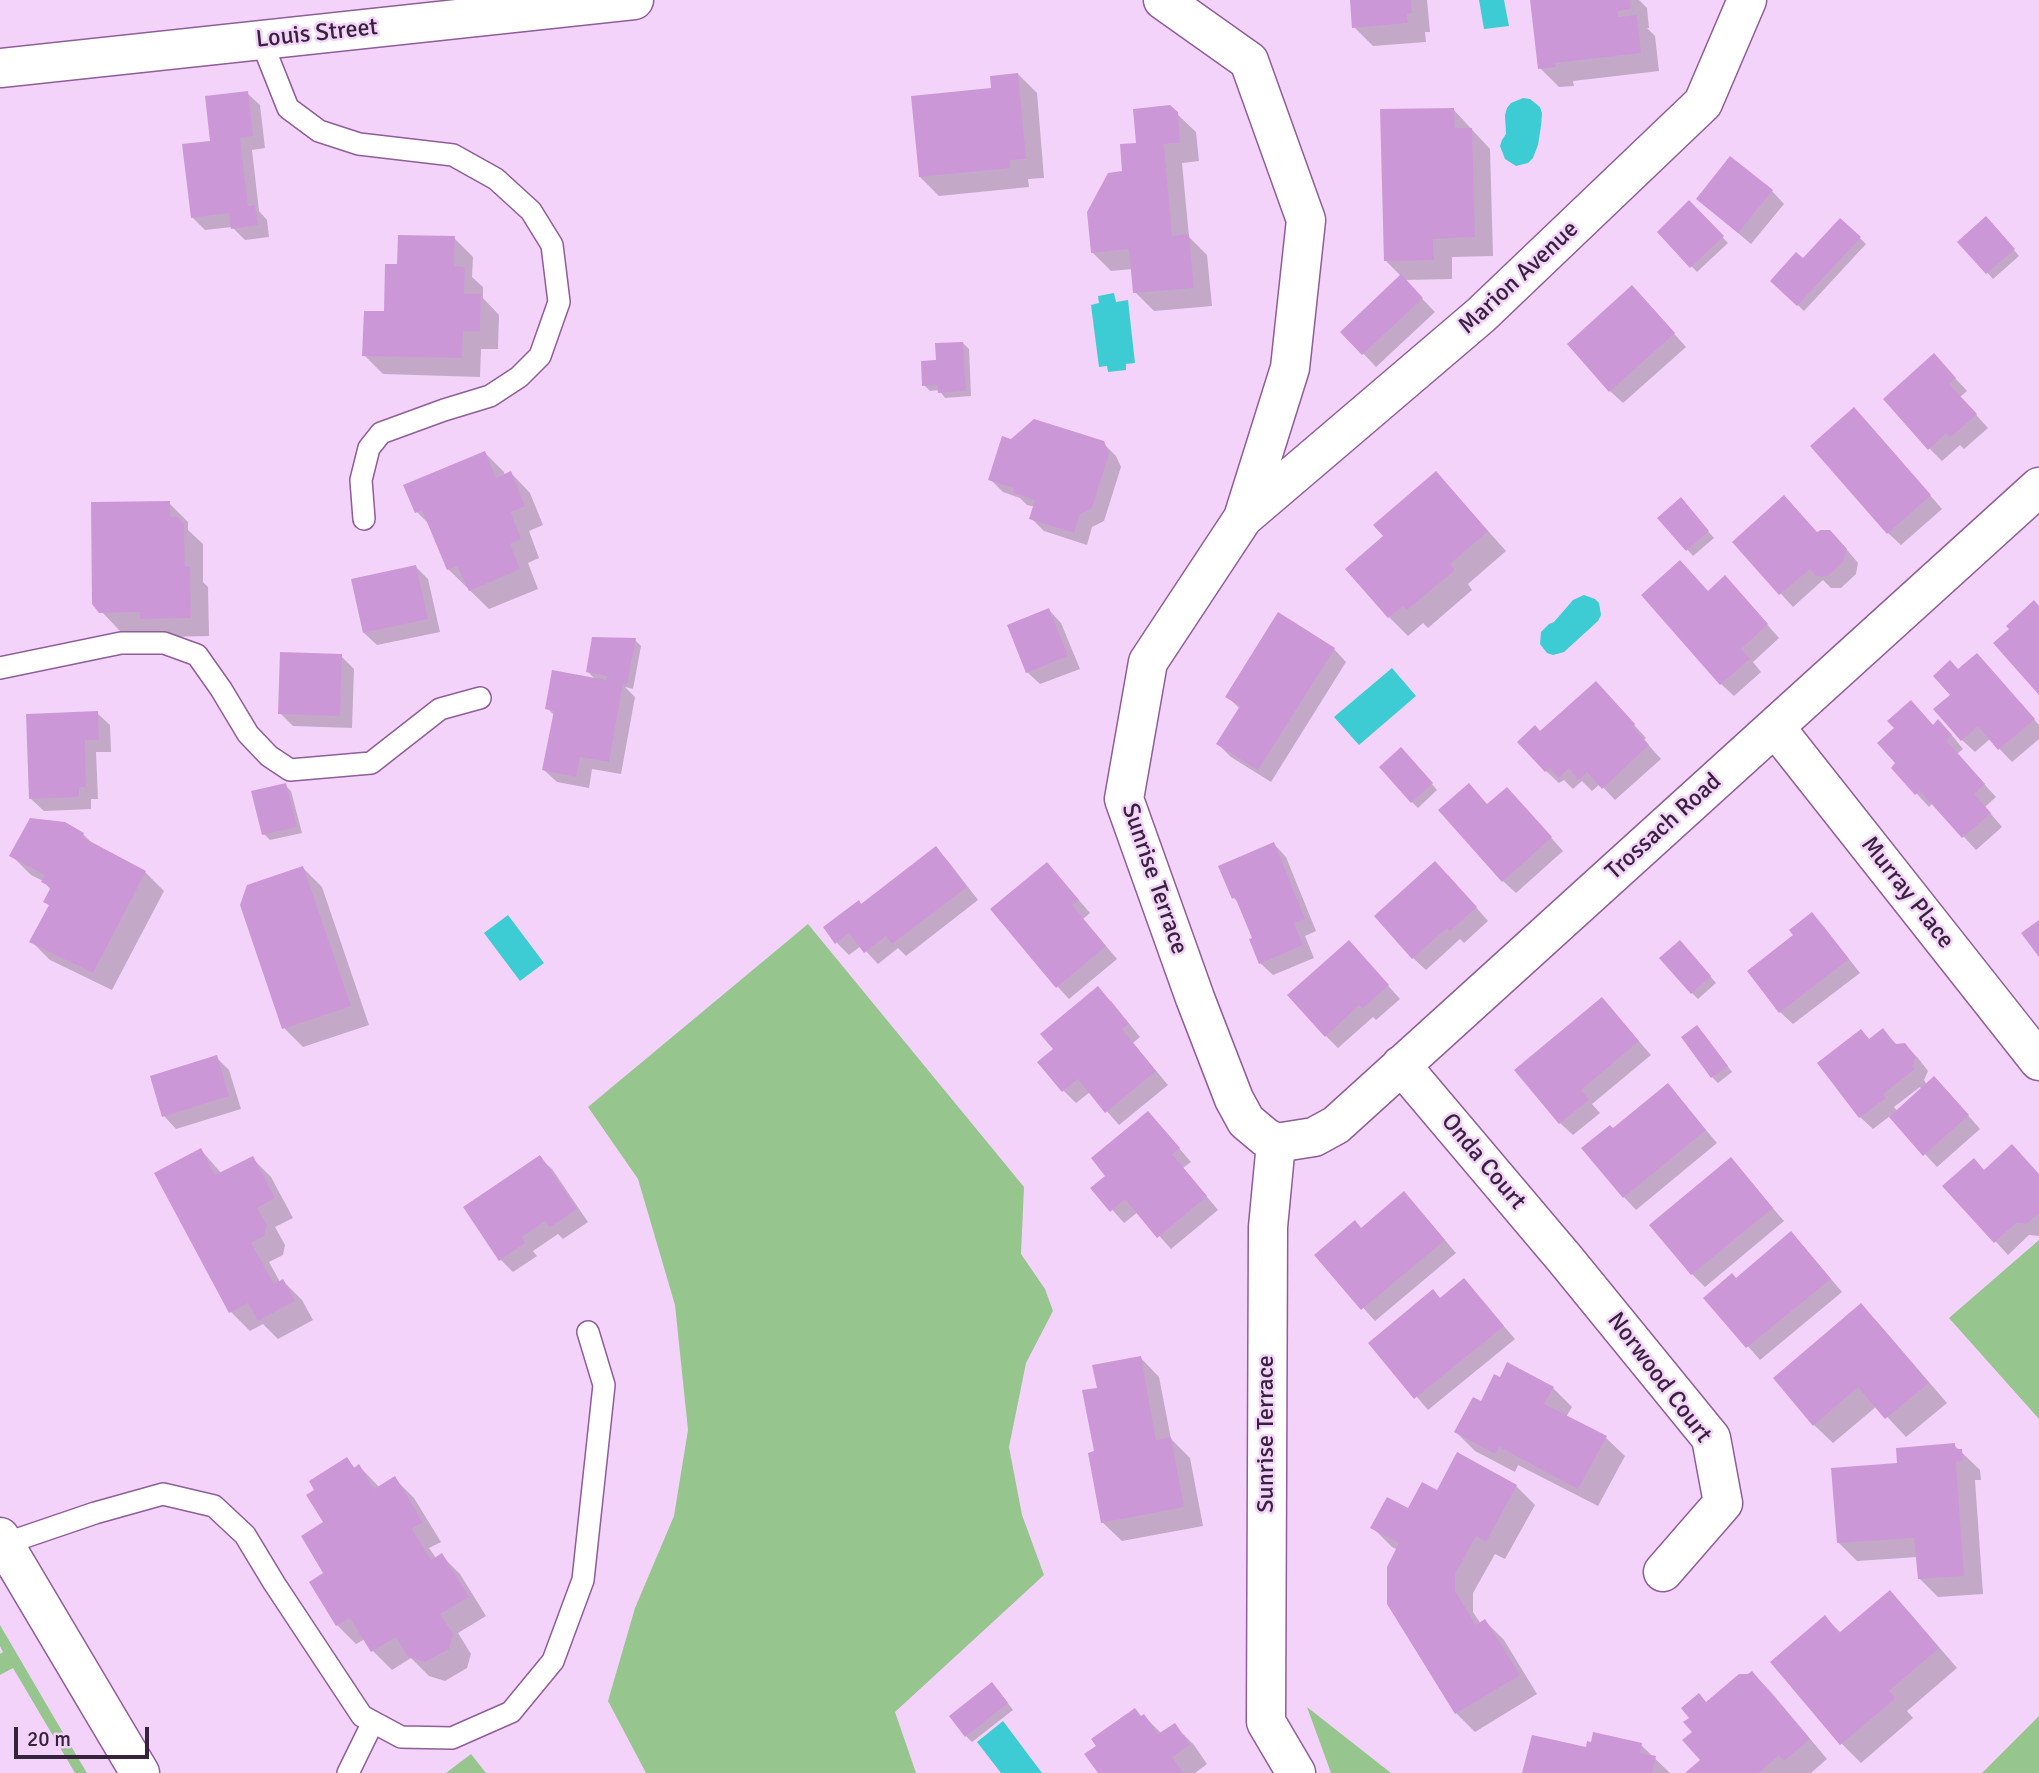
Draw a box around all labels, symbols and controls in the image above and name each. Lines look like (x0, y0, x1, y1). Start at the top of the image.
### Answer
street label: Louis Street (255, 13, 379, 55)
street label: Marion Avenue (1453, 215, 1585, 341)
street label: Trossach Road (1600, 768, 1728, 886)
street label: Sunrise Terrace (1115, 800, 1193, 958)
street label: Murray Place (1854, 831, 1960, 955)
street label: Onda Court (1434, 1108, 1532, 1216)
street label: Norwood Court (1601, 1307, 1717, 1449)
street label: Sunrise Terrace (1253, 1355, 1281, 1513)
scale bar (18, 1714, 152, 1758)
text: 20 m (27, 1726, 71, 1752)

